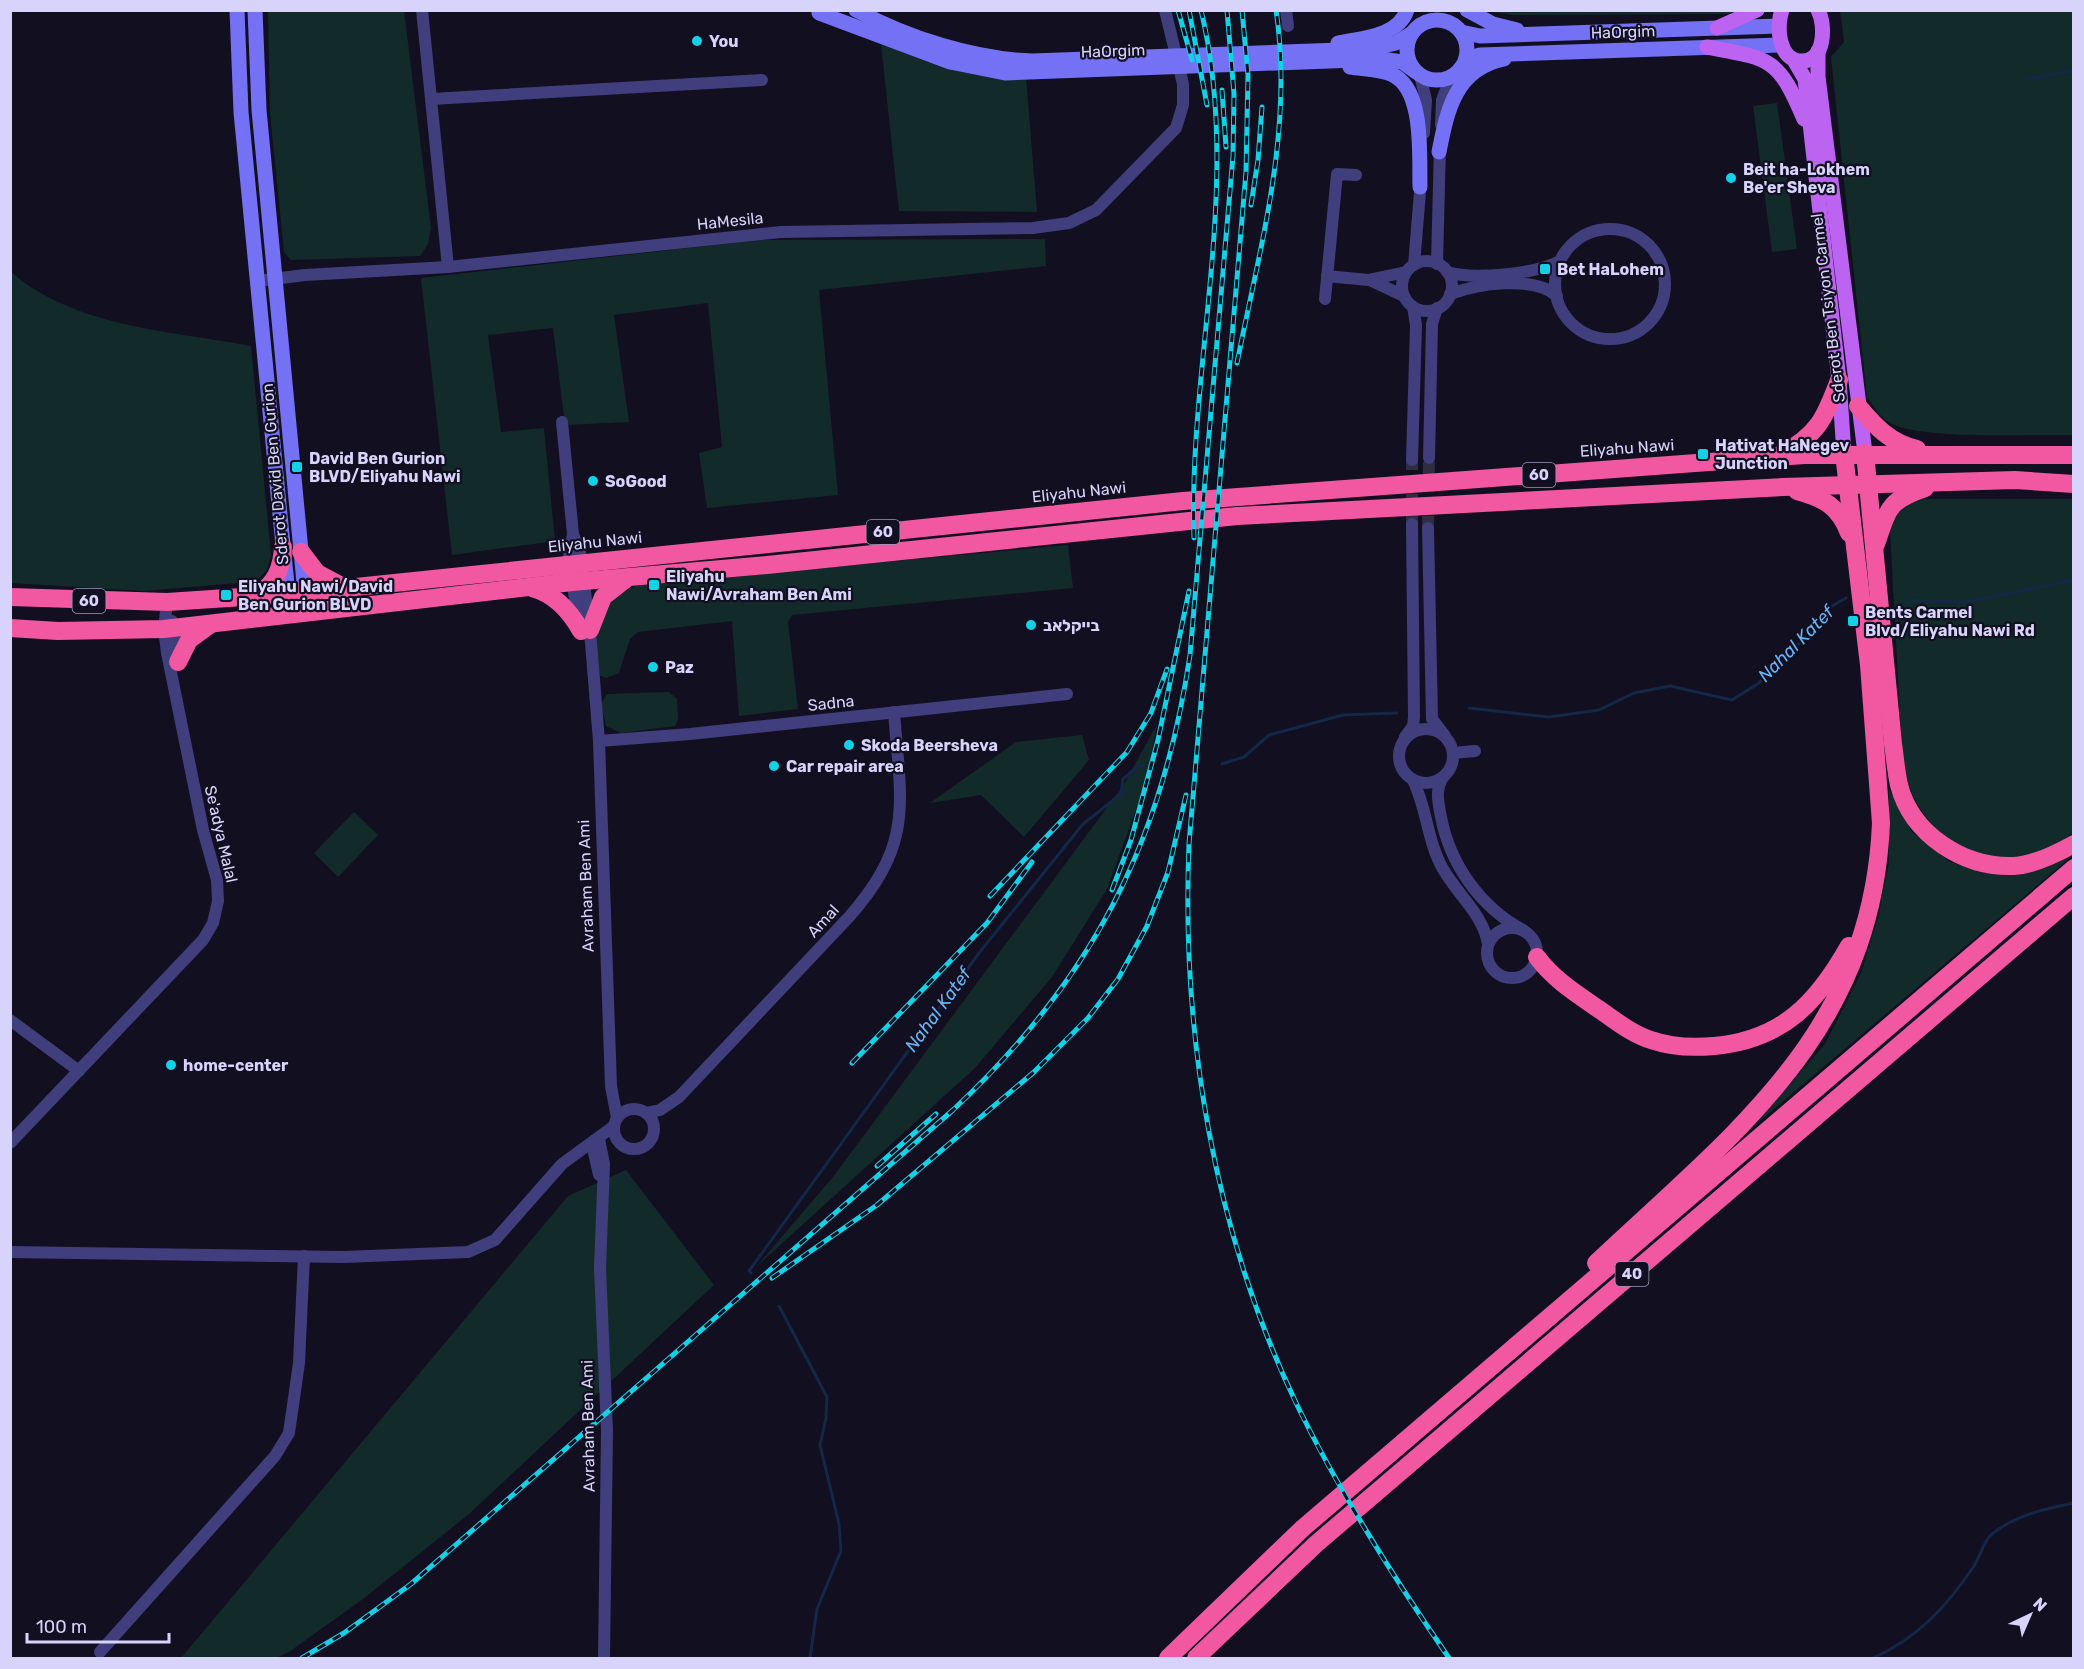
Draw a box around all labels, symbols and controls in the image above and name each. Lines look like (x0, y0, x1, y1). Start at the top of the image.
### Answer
street label: HaOrgim (1590, 21, 1656, 43)
place label: You (709, 32, 739, 51)
marker: You (690, 34, 704, 48)
street label: HaOrgim (1080, 40, 1146, 62)
place label: Beit ha-Lokhem Be'er Sheva (1743, 160, 1870, 197)
marker: Beit ha-Lokhem Be'er Sheva (1724, 171, 1738, 185)
street label: HaMesila (696, 208, 764, 234)
street label: Sderot Ben Tsiyon Carmel (1807, 212, 1849, 404)
place label: Bet HaLohem (1557, 260, 1664, 279)
marker: Bet HaLohem (1538, 262, 1552, 276)
street label: Sderot David Ben Gurion (258, 382, 292, 566)
street label: Eliyahu Nawi (1579, 435, 1675, 461)
place label: Hativat HaNegev Junction (1715, 436, 1849, 473)
marker: Hativat HaNegev Junction (1696, 447, 1710, 461)
place label: David Ben Gurion BLVD/Eliyahu Nawi (309, 449, 461, 486)
marker: David Ben Gurion BLVD/Eliyahu Nawi (290, 460, 304, 474)
road number: 60 (1522, 463, 1556, 487)
place label: SoGood (605, 472, 667, 491)
marker: SoGood (586, 474, 600, 488)
street label: Eliyahu Nawi (1031, 478, 1127, 506)
road number: 60 (866, 520, 900, 544)
street label: Eliyahu Nawi (547, 528, 643, 556)
place label: Eliyahu Nawi/Avraham Ben Ami (666, 567, 852, 604)
place label: Eliyahu Nawi/David Ben Gurion BLVD (238, 577, 393, 614)
marker: Eliyahu Nawi/Avraham Ben Ami (647, 578, 661, 592)
marker: Eliyahu Nawi/David Ben Gurion BLVD (219, 588, 233, 602)
road number: 60 (72, 589, 106, 613)
water label: Nahal Katef (1753, 600, 1840, 687)
place label: Bents Carmel Blvd/Eliyahu Nawi Rd (1865, 603, 2035, 640)
marker: Bents Carmel Blvd/Eliyahu Nawi Rd (1846, 614, 1860, 628)
place label: בייקלאב (1043, 616, 1100, 635)
marker: בייקלאב (1024, 618, 1038, 632)
place label: Paz (665, 658, 694, 677)
marker: Paz (646, 660, 660, 674)
street label: Sadna (807, 691, 855, 715)
place label: Skoda Beersheva (861, 736, 998, 755)
marker: Skoda Beersheva (842, 738, 856, 752)
place label: Car repair area (786, 757, 904, 776)
marker: Car repair area (767, 759, 781, 773)
street label: Se'adya Malal (201, 784, 241, 884)
street label: Avraham Ben Ami (574, 820, 598, 952)
street label: Amal (803, 901, 843, 941)
water label: Nahal Katef (900, 962, 977, 1056)
place label: home-center (183, 1056, 289, 1075)
marker: home-center (164, 1058, 178, 1072)
road number: 40 (1616, 1262, 1648, 1286)
street label: Avraham Ben Ami (577, 1360, 599, 1492)
north arrow (2000, 1585, 2060, 1645)
text: N (2029, 1594, 2051, 1615)
scale bar (27, 1606, 170, 1644)
text: 100 m (36, 1616, 87, 1638)

